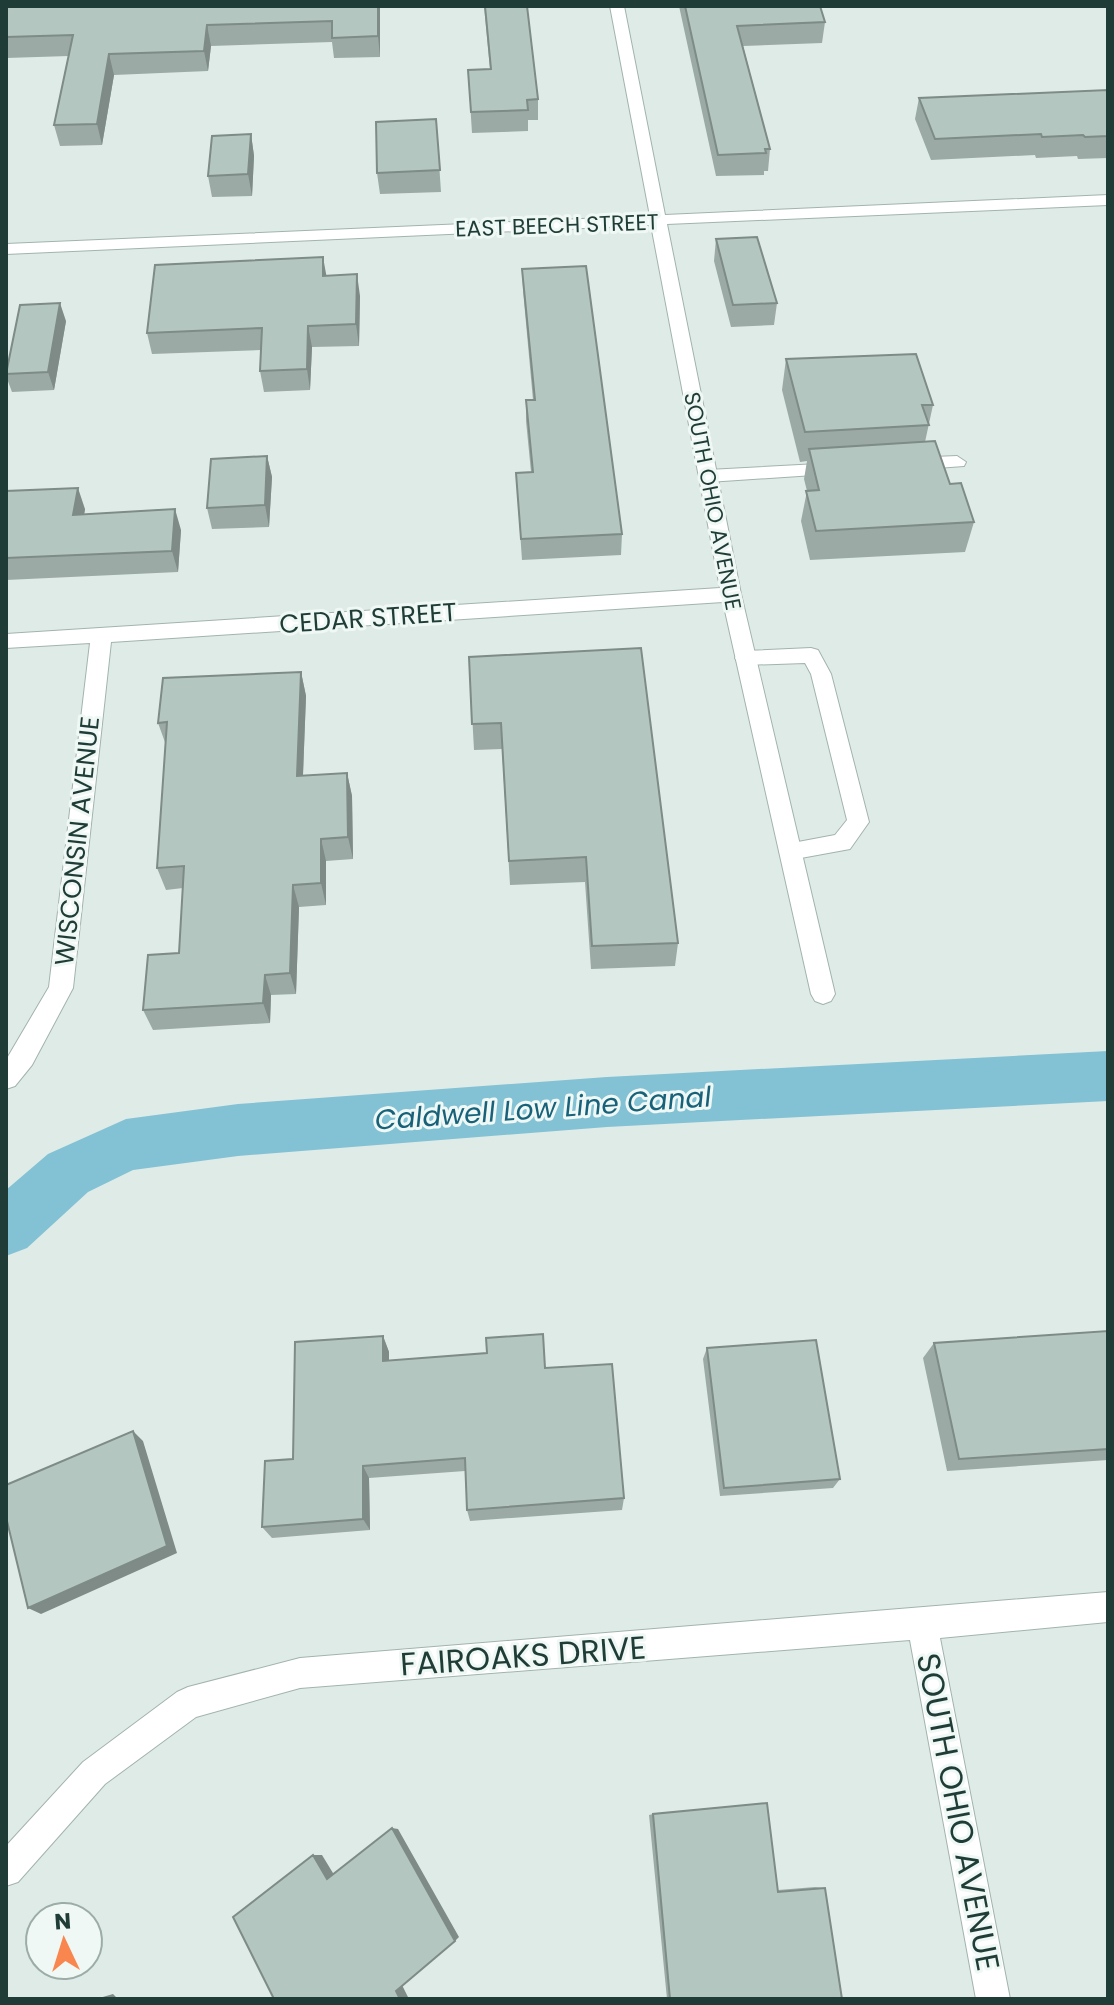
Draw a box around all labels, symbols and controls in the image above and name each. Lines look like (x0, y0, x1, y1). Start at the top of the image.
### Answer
street label: EAST BEECH STREET (455, 206, 659, 245)
street label: SOUTH OHIO AVENUE (676, 389, 749, 613)
street label: CEDAR STREET (278, 594, 458, 642)
street label: WISCONSIN AVENUE (46, 715, 108, 967)
water label: Caldwell Low Line Canal (374, 1077, 713, 1140)
street label: FAIROAKS DRIVE (399, 1624, 647, 1687)
street label: SOUTH OHIO AVENUE (906, 1649, 1011, 1975)
north arrow (24, 1901, 104, 1981)
text: N (53, 1906, 72, 1938)

